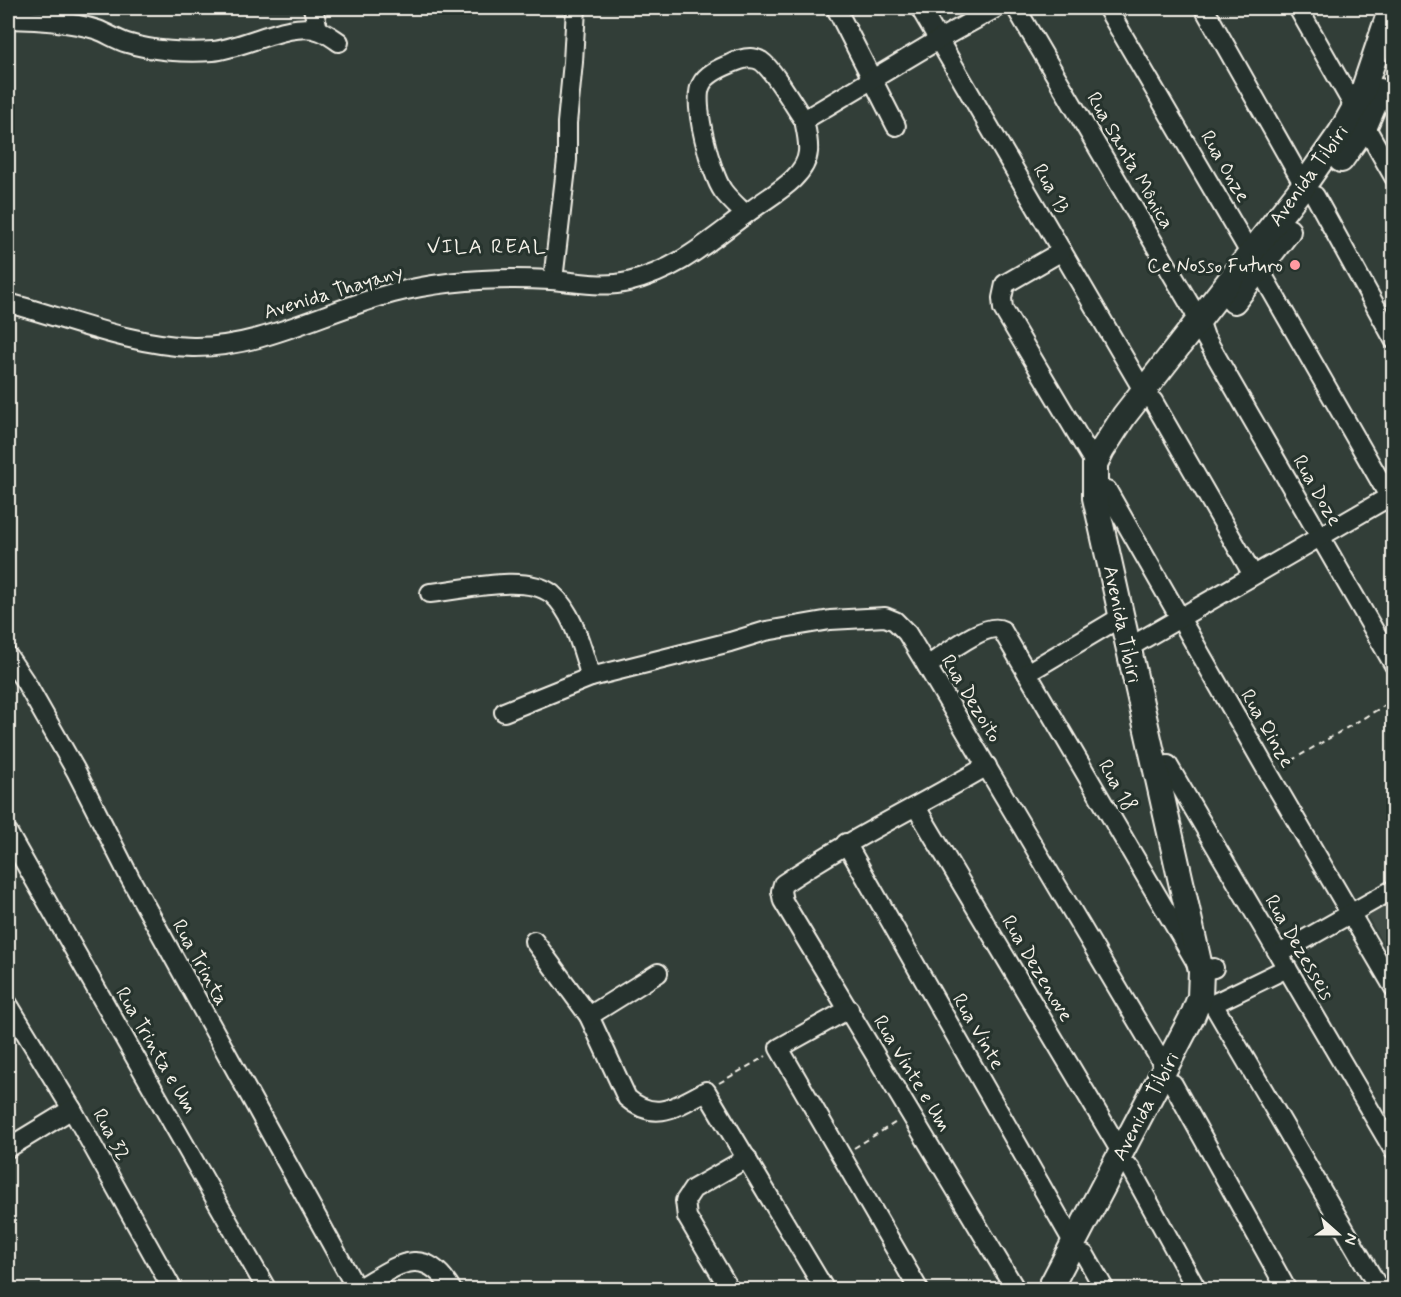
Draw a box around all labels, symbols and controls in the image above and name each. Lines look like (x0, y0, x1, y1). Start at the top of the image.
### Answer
street label: Rua Santa Mônica (1079, 87, 1180, 234)
street label: Avenida Tibiri (1263, 120, 1355, 232)
street label: Rua Onze (1193, 126, 1256, 208)
street label: Rua 13 (1026, 159, 1076, 219)
district label: VILA REAL (427, 233, 547, 261)
place label: Ce Nosso Futuro (1147, 253, 1283, 280)
street label: Avenida Thayany (261, 258, 406, 326)
marker: Ce Nosso Futuro (1288, 258, 1302, 272)
street label: Rua Doze (1286, 450, 1348, 531)
street label: Avenida Tibiri (1096, 563, 1147, 686)
street label: Rua Dezoito (934, 650, 1008, 748)
street label: Rua Qinze (1233, 685, 1300, 773)
street label: Rua 18 (1091, 755, 1142, 817)
street label: Rua Dezesseis (1258, 890, 1340, 1006)
street label: Rua Dezenove (994, 910, 1079, 1027)
street label: Rua Trinta (165, 915, 234, 1011)
street label: Rua Trinta e Um (108, 982, 203, 1119)
street label: Rua Vinte (945, 989, 1010, 1075)
street label: Rua Vinte e Um (866, 1010, 957, 1137)
street label: Avenida Tibiri (1106, 1048, 1186, 1166)
street label: Rua 32 (85, 1104, 136, 1166)
north arrow (1308, 1204, 1368, 1264)
text: N (1339, 1230, 1362, 1248)

